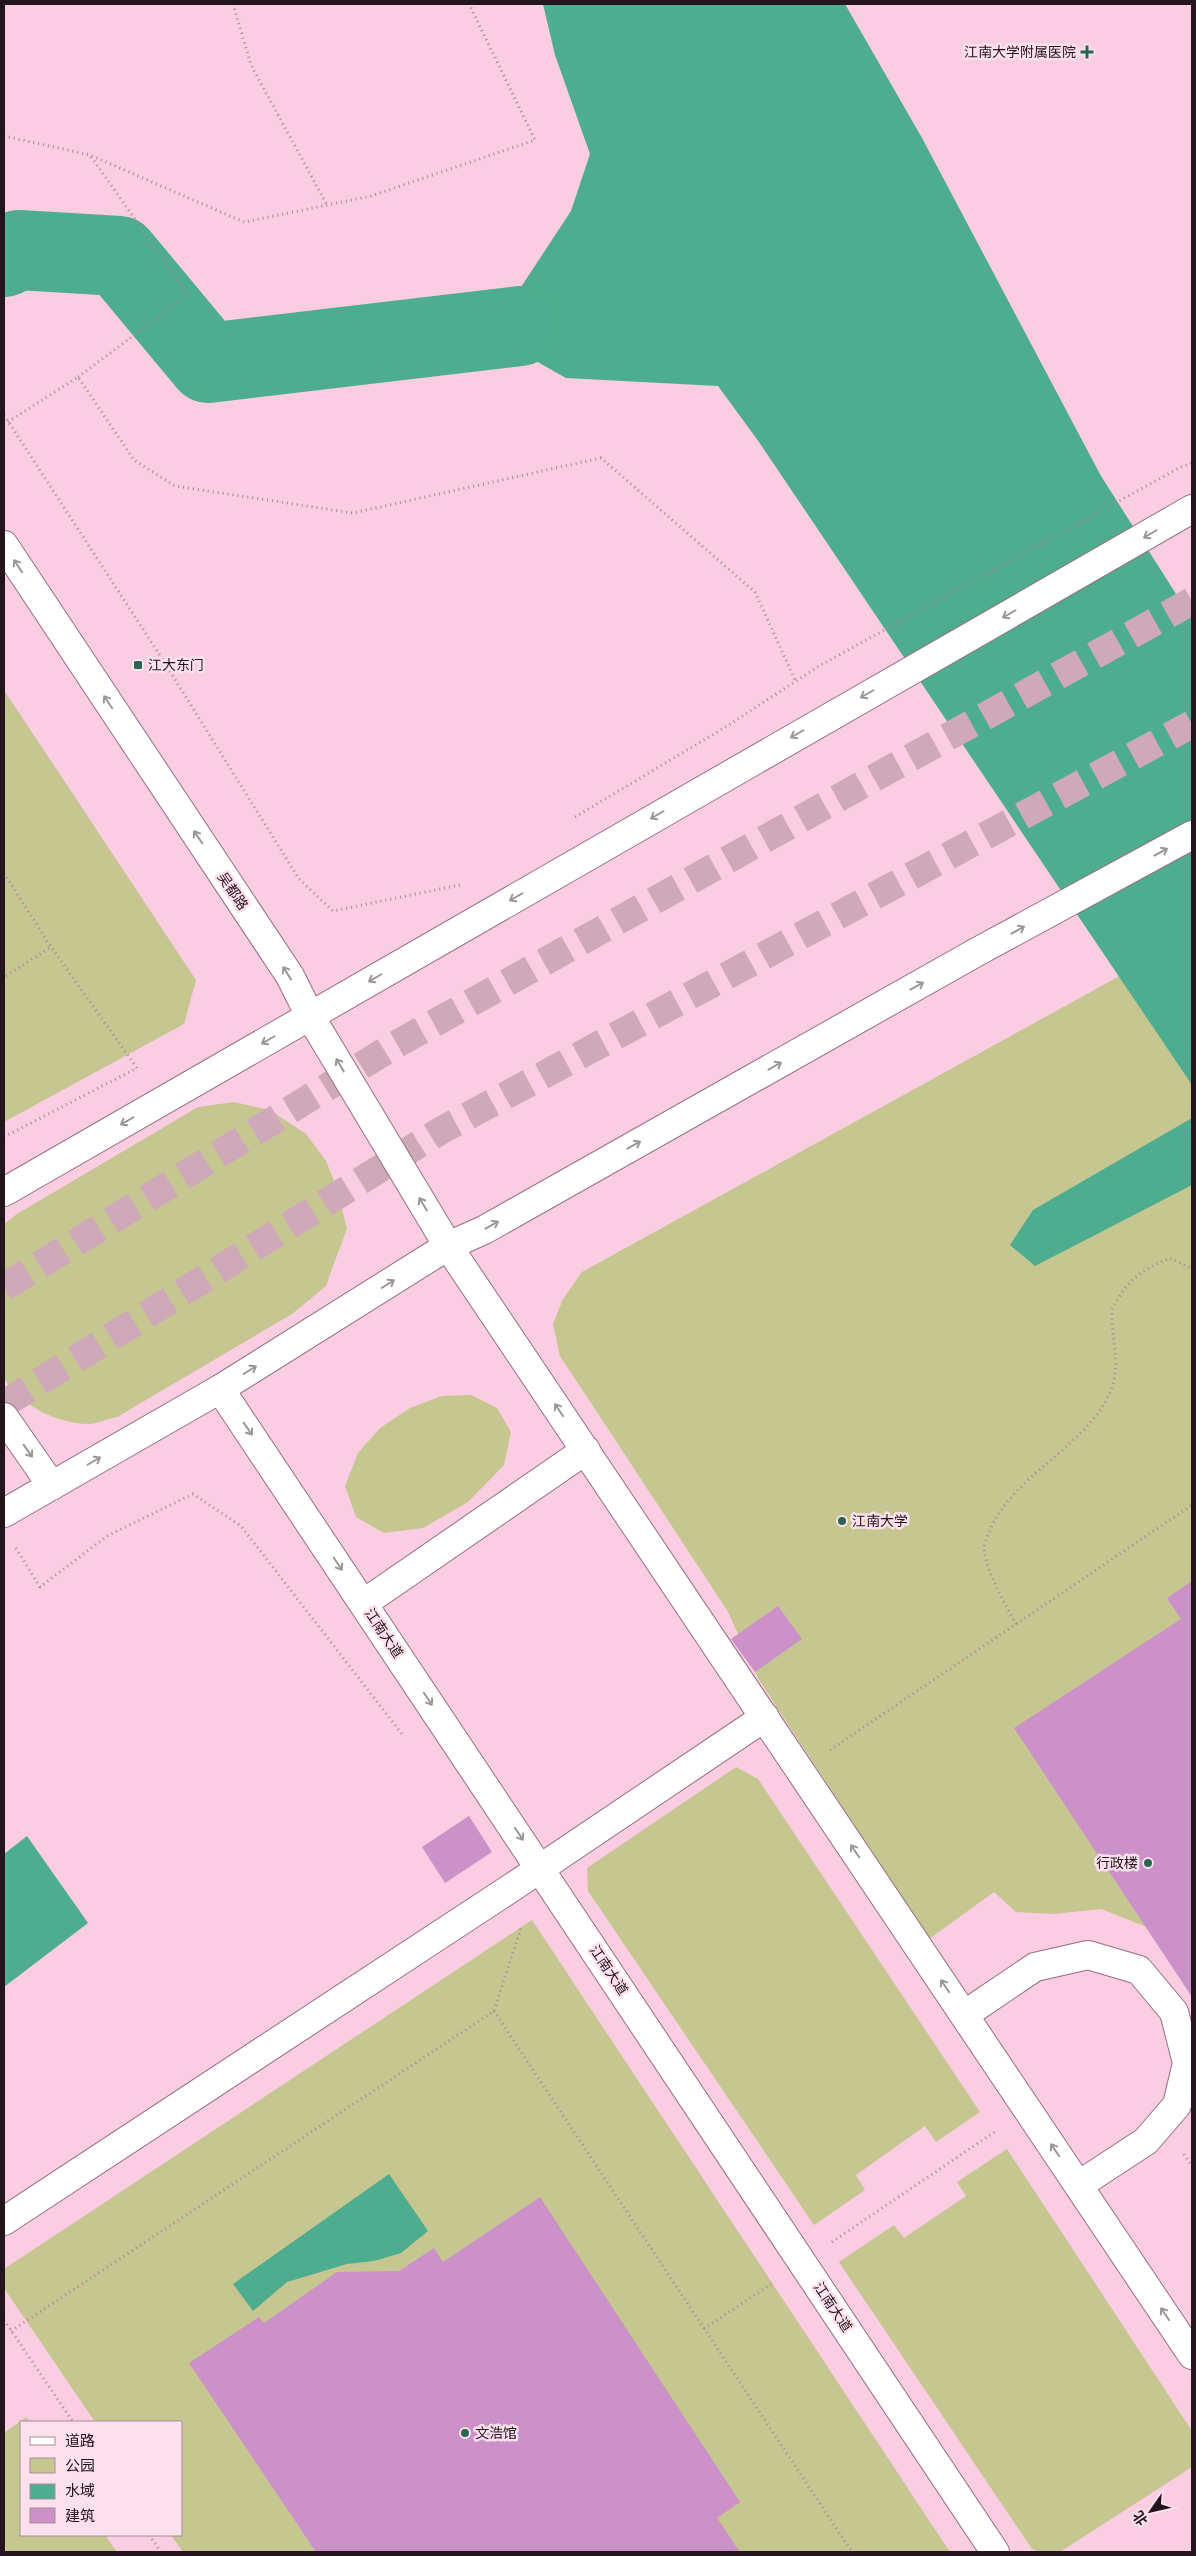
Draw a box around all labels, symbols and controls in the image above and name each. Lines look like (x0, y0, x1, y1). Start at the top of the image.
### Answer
place label: 江南大学附属医院 (964, 43, 1076, 61)
marker: 江南大学附属医院 (1080, 45, 1094, 59)
one-way arrow (1143, 529, 1157, 539)
one-way arrow (13, 560, 23, 574)
one-way arrow (1001, 609, 1016, 619)
place label: 江大东门 (148, 656, 204, 674)
marker: 江大东门 (132, 659, 144, 671)
one-way arrow (861, 690, 875, 700)
one-way arrow (103, 695, 113, 709)
one-way arrow (791, 730, 805, 740)
one-way arrow (650, 811, 664, 821)
one-way arrow (192, 830, 203, 844)
one-way arrow (1153, 847, 1168, 857)
street label: 吴都路 (214, 869, 252, 913)
one-way arrow (509, 892, 523, 902)
one-way arrow (1010, 925, 1025, 934)
one-way arrow (282, 966, 292, 980)
one-way arrow (368, 973, 383, 983)
one-way arrow (909, 981, 924, 990)
one-way arrow (261, 1035, 276, 1045)
one-way arrow (334, 1059, 344, 1073)
one-way arrow (768, 1060, 782, 1070)
one-way arrow (121, 1116, 135, 1126)
one-way arrow (626, 1140, 640, 1150)
one-way arrow (418, 1198, 428, 1212)
one-way arrow (485, 1220, 499, 1230)
one-way arrow (380, 1279, 394, 1289)
one-way arrow (242, 1365, 256, 1375)
one-way arrow (554, 1403, 564, 1417)
one-way arrow (243, 1422, 253, 1436)
one-way arrow (23, 1444, 33, 1458)
one-way arrow (87, 1456, 101, 1466)
place label: 江南大学 (852, 1512, 908, 1530)
marker: 江南大学 (836, 1515, 848, 1527)
one-way arrow (333, 1557, 343, 1571)
street label: 江南大道 (361, 1605, 407, 1661)
one-way arrow (423, 1692, 434, 1706)
one-way arrow (514, 1827, 524, 1841)
one-way arrow (850, 1844, 860, 1858)
place label: 行政楼 (1096, 1854, 1138, 1872)
marker: 行政楼 (1142, 1857, 1154, 1869)
street label: 江南大道 (586, 1942, 632, 1998)
one-way arrow (940, 1980, 950, 1994)
one-way arrow (1050, 2143, 1060, 2157)
street label: 江南大道 (810, 2279, 856, 2335)
one-way arrow (1160, 2308, 1170, 2322)
legend (20, 2421, 182, 2536)
place label: 文浩馆 (475, 2424, 517, 2442)
marker: 文浩馆 (459, 2427, 471, 2439)
text: 道路 (65, 2431, 95, 2450)
text: 公园 (65, 2456, 95, 2475)
text: 水域 (65, 2481, 95, 2500)
north arrow (1126, 2486, 1176, 2536)
text: 建筑 (65, 2506, 95, 2525)
text: 北 (1129, 2507, 1152, 2529)

